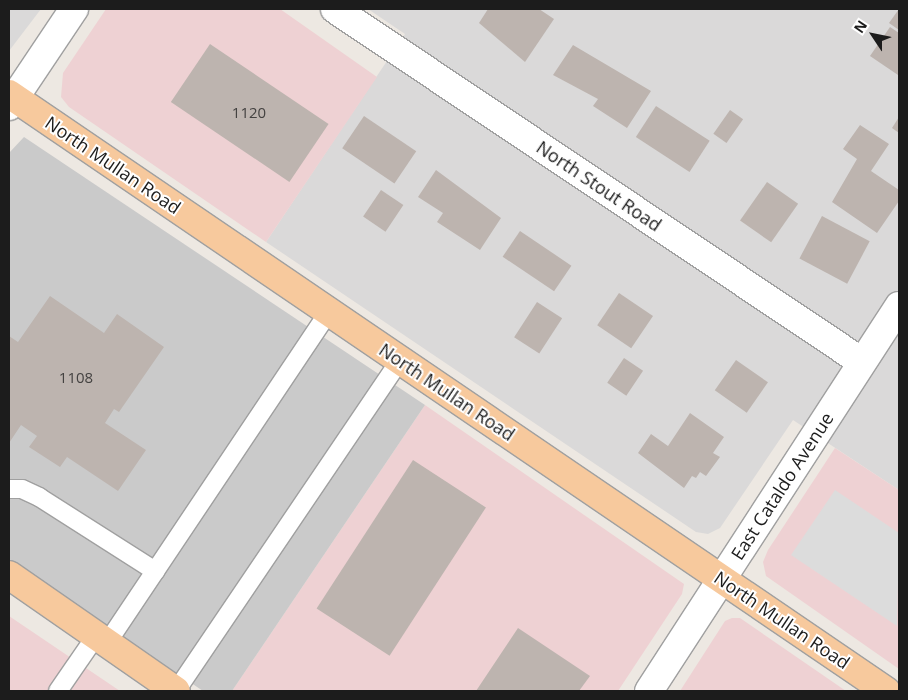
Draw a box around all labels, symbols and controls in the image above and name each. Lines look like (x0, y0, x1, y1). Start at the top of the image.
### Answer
north arrow (848, 10, 898, 60)
text: N (849, 16, 871, 36)
house number: 1120 (232, 104, 266, 122)
street label: North Mullan Road (41, 112, 185, 218)
street label: North Stout Road (532, 136, 666, 236)
street label: North Mullan Road (375, 339, 519, 445)
house number: 1108 (59, 369, 93, 387)
street label: East Cataldo Avenue (726, 408, 838, 564)
street label: North Mullan Road (710, 567, 854, 673)

